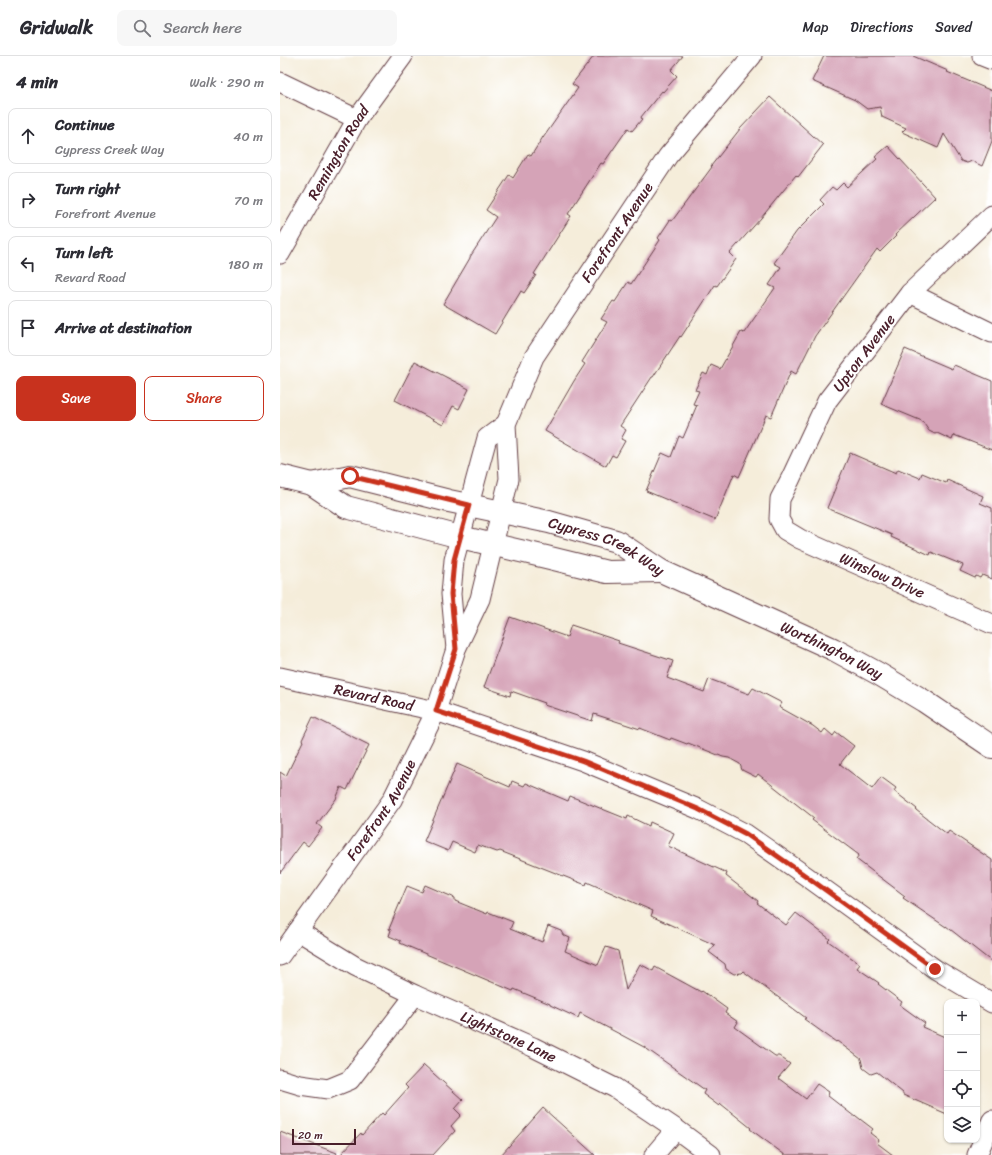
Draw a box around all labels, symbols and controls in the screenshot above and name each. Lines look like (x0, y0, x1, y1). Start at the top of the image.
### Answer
search box (117, 10, 397, 46)
text: Gridwalk (20, 11, 93, 44)
text: Search here (163, 15, 242, 41)
text: Map (802, 15, 828, 40)
text: Directions (850, 15, 913, 40)
text: Saved (935, 15, 972, 40)
icon: search (131, 17, 153, 39)
text: 4 min (16, 67, 58, 97)
text: Walk · 290 m (190, 71, 264, 94)
street label: Remington Road (300, 99, 377, 205)
text: Continue (55, 112, 115, 138)
icon: ahead (17, 125, 39, 147)
text: 40 m (233, 125, 263, 148)
text: Cypress Creek Way (55, 138, 164, 161)
text: Turn right (55, 176, 120, 202)
street label: Forefront Avenue (574, 177, 660, 288)
icon: right (17, 189, 39, 211)
text: 70 m (234, 189, 263, 212)
text: Forefront Avenue (55, 202, 156, 225)
text: Turn left (55, 240, 113, 266)
icon: left (17, 253, 39, 275)
text: 180 m (228, 253, 263, 276)
text: Revard Road (55, 266, 125, 289)
street label: Upton Avenue (826, 308, 902, 398)
text: Arrive at destination (55, 315, 192, 341)
icon: arrive (17, 317, 39, 339)
button: Save (16, 376, 136, 421)
button: Share (144, 376, 264, 421)
route start (341, 467, 359, 485)
street label: Cypress Creek Way (545, 509, 670, 583)
street label: Winslow Drive (835, 545, 929, 606)
street label: Worthington Way (776, 614, 888, 687)
street label: Revard Road (331, 676, 417, 719)
street label: Forefront Avenue (339, 755, 423, 866)
route end (926, 960, 944, 978)
map controls (944, 999, 980, 1143)
button: + (944, 999, 980, 1035)
street label: Lightstone Lane (456, 1004, 562, 1070)
button: − (944, 1035, 980, 1071)
button: locate (944, 1071, 980, 1107)
button: layers (944, 1107, 980, 1143)
text: 20 m (298, 1126, 323, 1145)
scale bar (292, 1127, 356, 1146)

